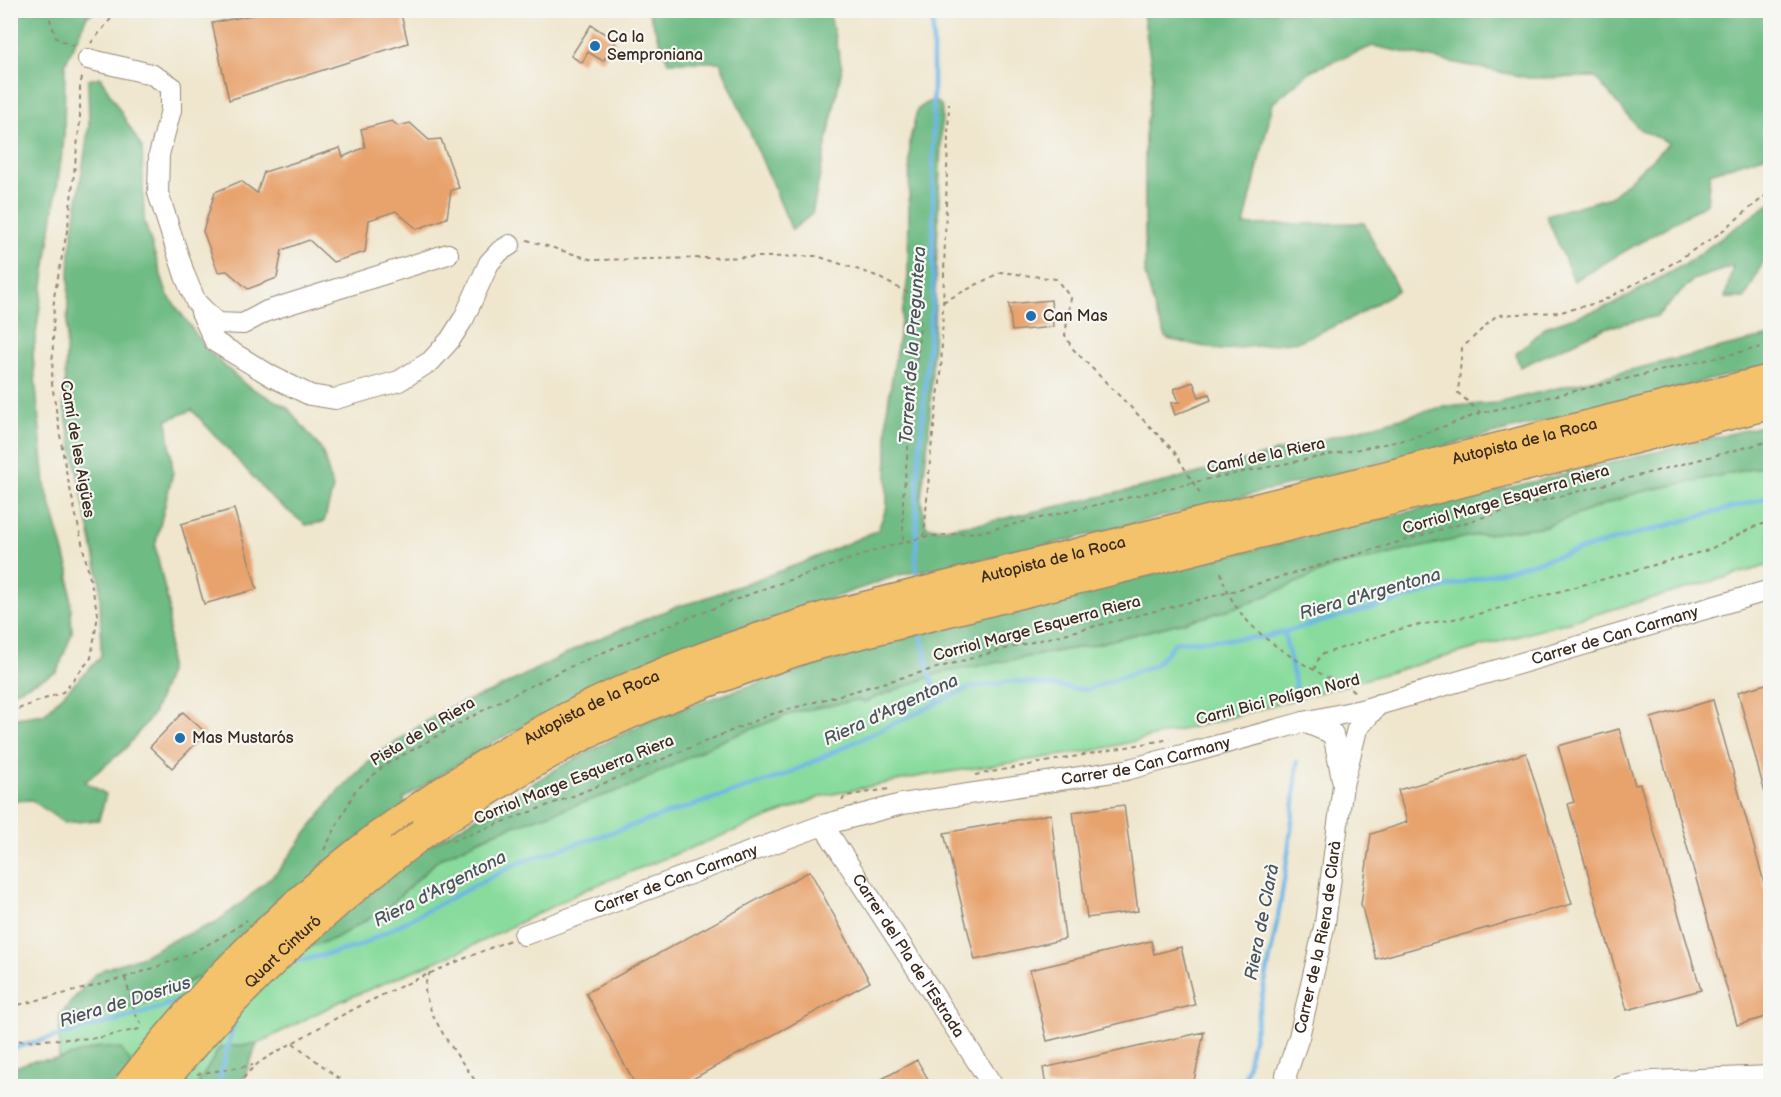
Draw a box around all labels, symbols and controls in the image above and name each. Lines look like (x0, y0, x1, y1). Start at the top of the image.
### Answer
place label: Ca la Semproniana (607, 28, 703, 65)
marker: Ca la Semproniana (588, 39, 602, 53)
water label: Torrent de la Preguntera (896, 245, 930, 445)
place label: Can Mas (1043, 307, 1108, 326)
marker: Can Mas (1024, 309, 1038, 323)
street label: Camí de les Aigües (56, 379, 98, 519)
street label: Autopista de la Roca (1450, 414, 1599, 469)
street label: Camí de la Riera (1205, 434, 1327, 478)
street label: Corriol Marge Esquerra Riera (1400, 461, 1612, 539)
street label: Autopista de la Roca (979, 532, 1128, 587)
water label: Riera d'Argentona (1297, 564, 1443, 624)
street label: Corriol Marge Esquerra Riera (931, 592, 1143, 666)
street label: Carrer de Can Carmany (1529, 602, 1701, 669)
street label: Autopista de la Roca (521, 666, 662, 749)
water label: Riera d'Argentona (820, 670, 962, 750)
street label: Carril Bici Polígon Nord (1194, 670, 1362, 730)
street label: Pista de la Riera (367, 693, 479, 771)
place label: Mas Mustarós (192, 729, 294, 748)
marker: Mas Mustarós (173, 731, 187, 745)
street label: Corriol Marge Esquerra Riera (471, 731, 677, 829)
street label: Carrer de Can Carmany (1060, 733, 1233, 789)
street label: Carrer de Can Carmany (592, 840, 761, 918)
street label: Carrer de la Riera de Clarà (1291, 840, 1345, 1035)
water label: Riera d'Argentona (370, 846, 510, 932)
water label: Riera de Clarà (1240, 862, 1284, 982)
street label: Carrer del Pla de l'Estrada (848, 870, 968, 1041)
street label: Quart Cinturó (241, 911, 325, 992)
water label: Riera de Dosrius (57, 972, 193, 1032)

